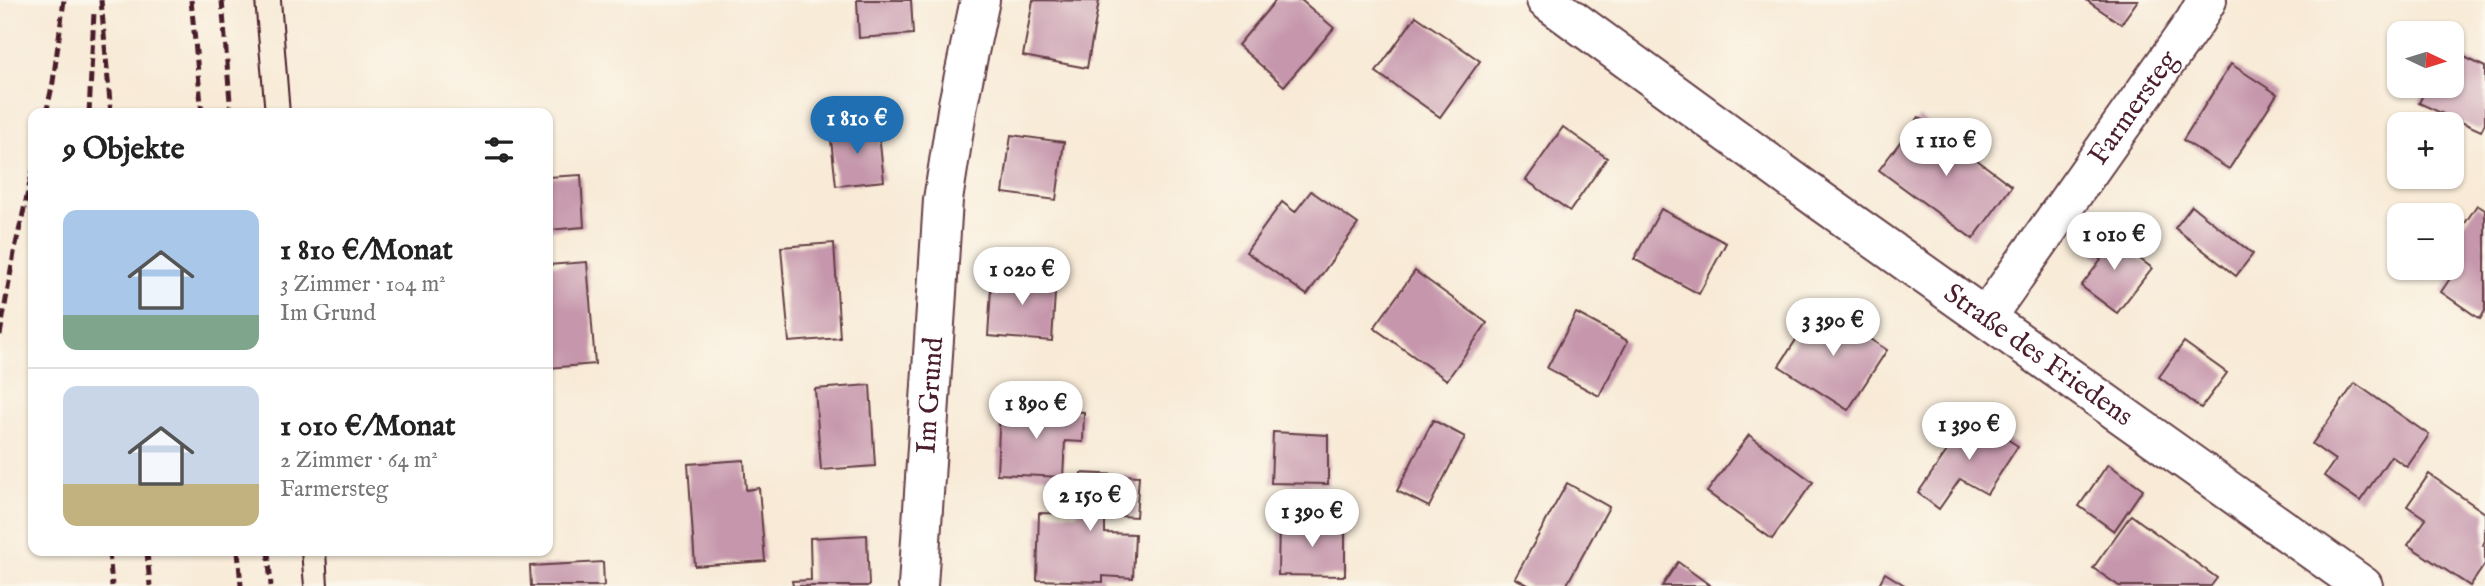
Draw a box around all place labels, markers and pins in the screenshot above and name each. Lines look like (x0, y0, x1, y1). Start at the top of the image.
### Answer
pin: 1 810 € (792, 96, 922, 156)
pin: 1 110 € (1881, 118, 2011, 178)
pin: 1 010 € (2049, 212, 2179, 272)
pin: 1 020 € (957, 247, 1087, 307)
pin: 3 390 € (1768, 298, 1898, 358)
pin: 1 890 € (971, 382, 1101, 441)
pin: 1 390 € (1904, 402, 2034, 462)
pin: 2 150 € (1025, 474, 1155, 533)
pin: 1 390 € (1247, 490, 1377, 549)

